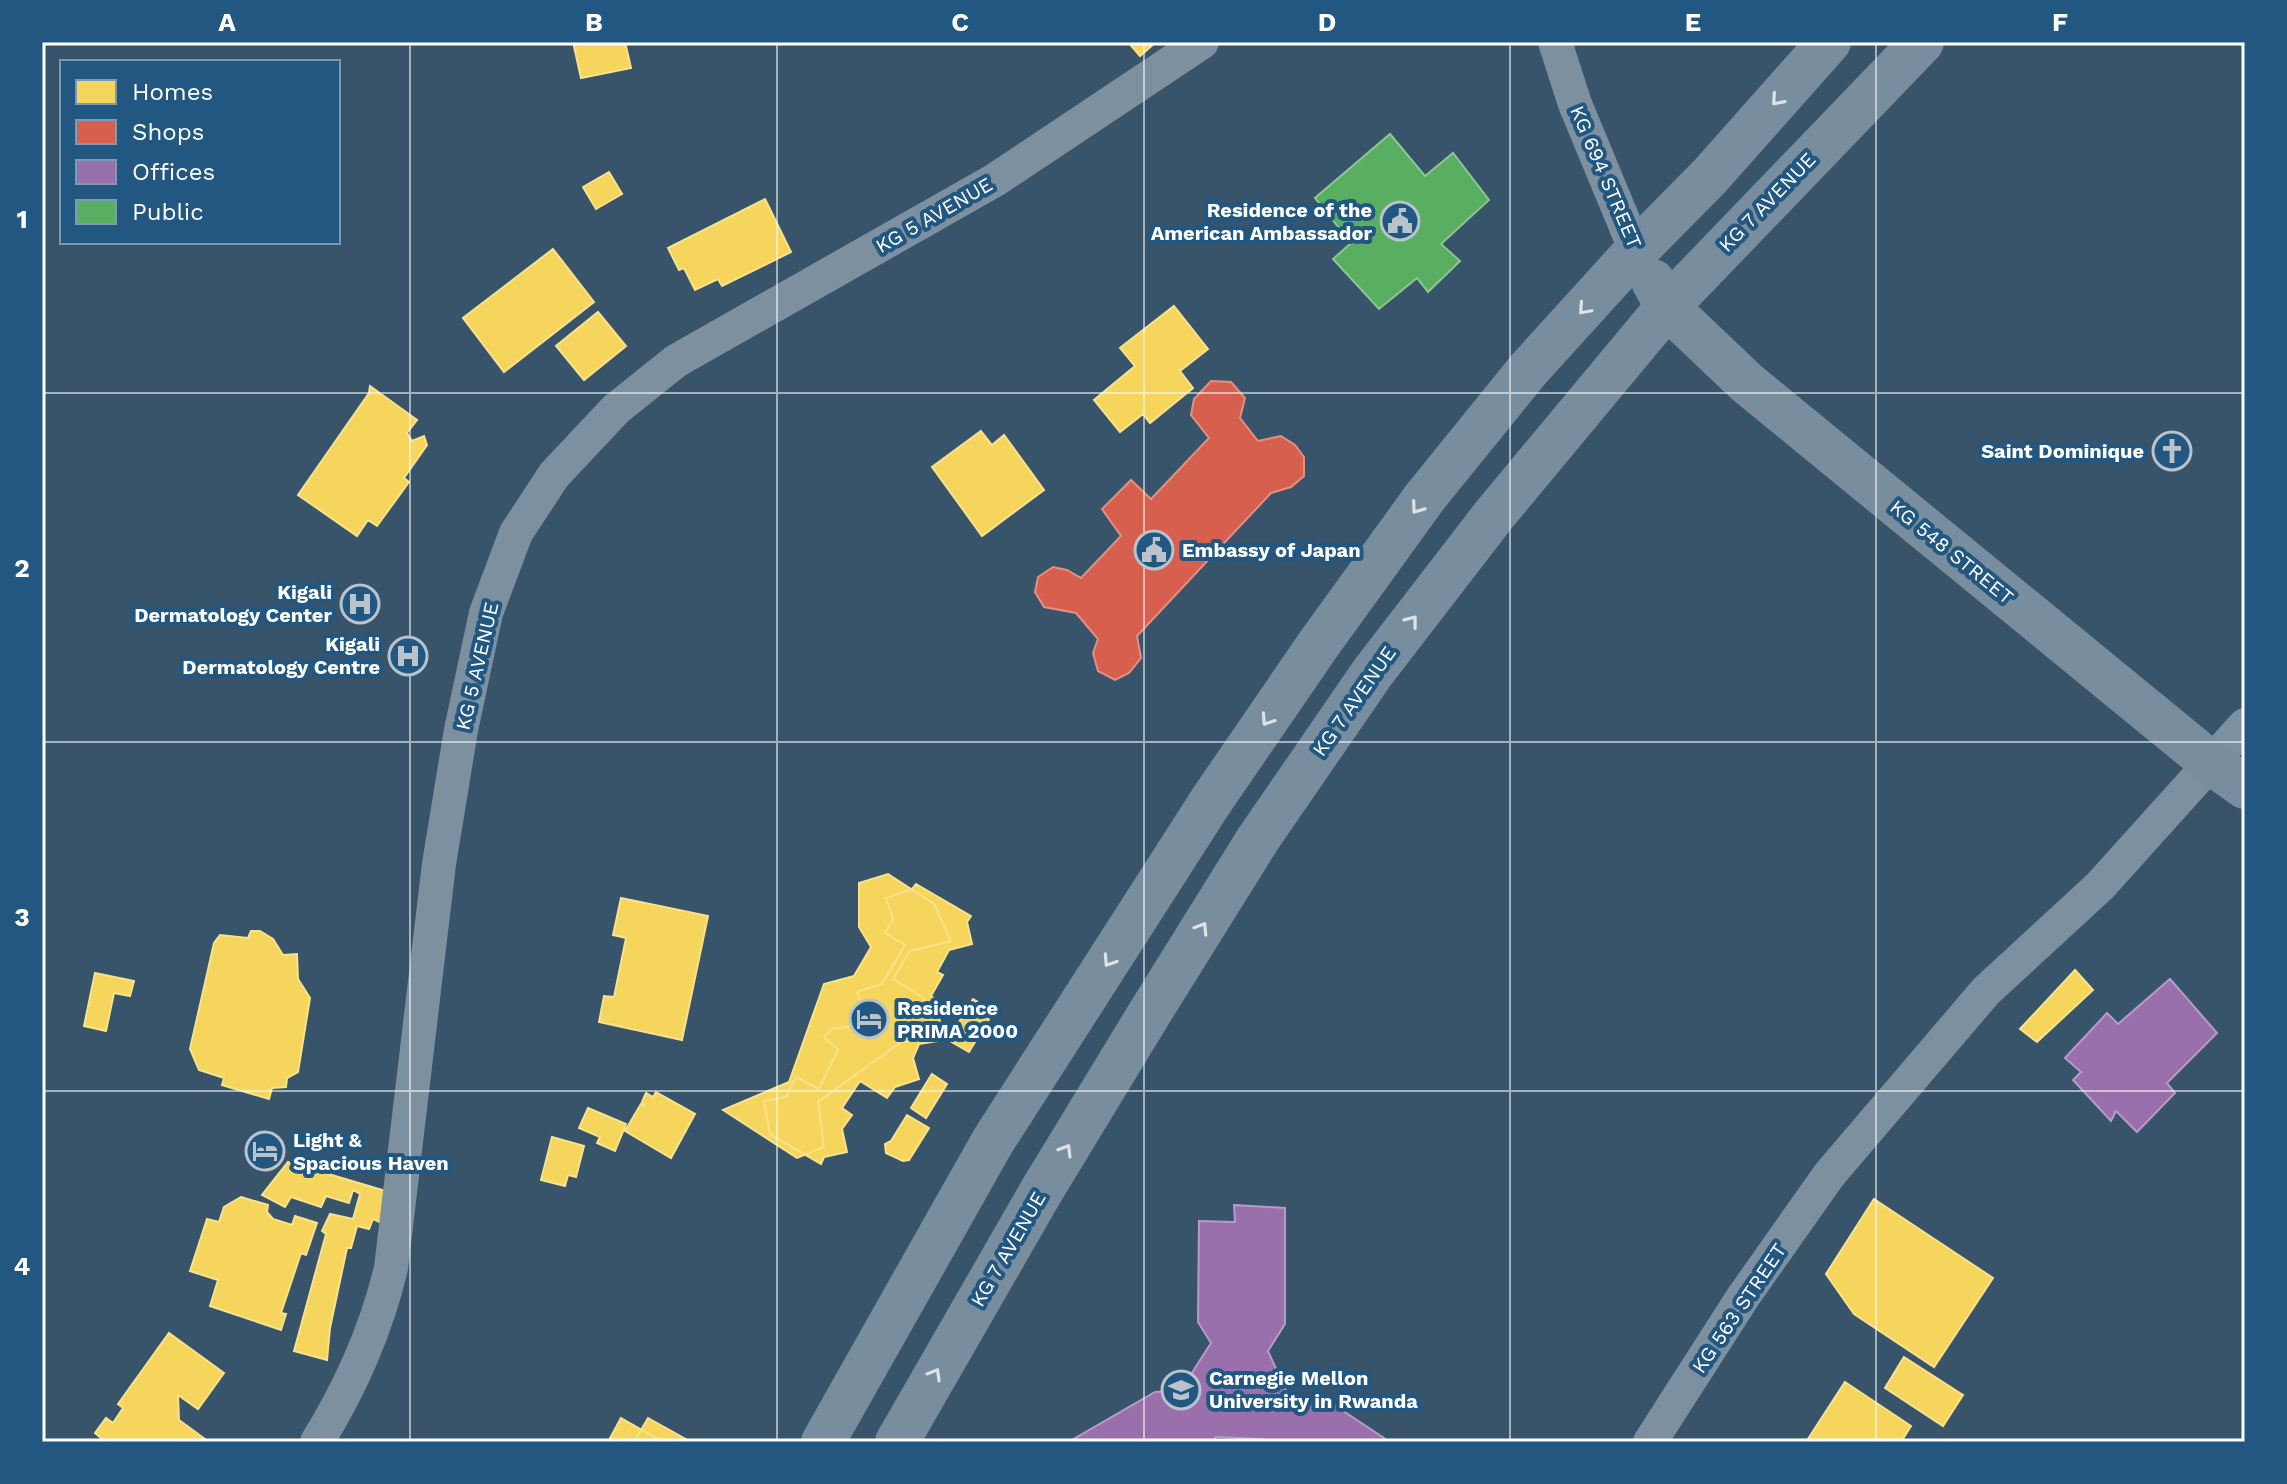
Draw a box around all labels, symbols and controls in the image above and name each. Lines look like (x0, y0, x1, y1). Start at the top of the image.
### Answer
text: A (218, 7, 236, 37)
text: B (585, 7, 603, 37)
text: C (951, 7, 969, 37)
text: D (1318, 7, 1336, 37)
text: E (1685, 7, 1701, 37)
text: F (2052, 7, 2068, 37)
legend (60, 60, 340, 244)
text: Homes (132, 78, 213, 106)
one-way arrow (1773, 91, 1787, 106)
street label: KG 694 STREET (1565, 102, 1647, 252)
text: Shops (132, 118, 204, 146)
street label: KG 7 AVENUE (1714, 147, 1820, 257)
text: Offices (132, 158, 215, 186)
street label: KG 5 AVENUE (871, 172, 997, 258)
text: Public (132, 198, 204, 226)
place label: Residence of the American Ambassador (1151, 198, 1372, 245)
public building icon: Residence of the American Ambassador (1379, 200, 1421, 242)
text: 1 (16, 204, 28, 234)
one-way arrow (1579, 299, 1593, 314)
church icon: Saint Dominique (2151, 430, 2193, 472)
place label: Saint Dominique (1981, 439, 2144, 463)
street label: KG 548 STREET (1885, 495, 2019, 609)
one-way arrow (1412, 499, 1427, 514)
public building icon: Embassy of Japan (1133, 529, 1175, 571)
place label: Embassy of Japan (1182, 538, 1361, 562)
text: 2 (14, 553, 30, 583)
place label: Kigali Dermatology Center (134, 580, 332, 627)
hospital icon: Kigali Dermatology Center (339, 583, 381, 625)
street label: KG 5 AVENUE (451, 600, 503, 732)
one-way arrow (1403, 615, 1417, 630)
place label: Kigali Dermatology Centre (182, 632, 380, 679)
hospital icon: Kigali Dermatology Centre (387, 635, 429, 677)
street label: KG 7 AVENUE (1307, 641, 1401, 761)
one-way arrow (1262, 712, 1277, 726)
text: 3 (14, 902, 30, 932)
one-way arrow (1193, 922, 1208, 937)
one-way arrow (1103, 952, 1118, 967)
place label: Residence PRIMA 2000 (897, 996, 1018, 1043)
hotel icon: Residence PRIMA 2000 (848, 998, 890, 1040)
place label: Light & Spacious Haven (293, 1128, 449, 1175)
hotel icon: Light & Spacious Haven (244, 1130, 286, 1172)
one-way arrow (1057, 1144, 1072, 1159)
street label: KG 7 AVENUE (965, 1187, 1051, 1311)
street label: KG 563 STREET (1687, 1239, 1791, 1377)
text: 4 (14, 1251, 31, 1281)
place label: Carnegie Mellon University in Rwanda (1209, 1366, 1418, 1413)
one-way arrow (925, 1368, 941, 1383)
school or university icon: Carnegie Mellon University in Rwanda (1160, 1369, 1202, 1411)

